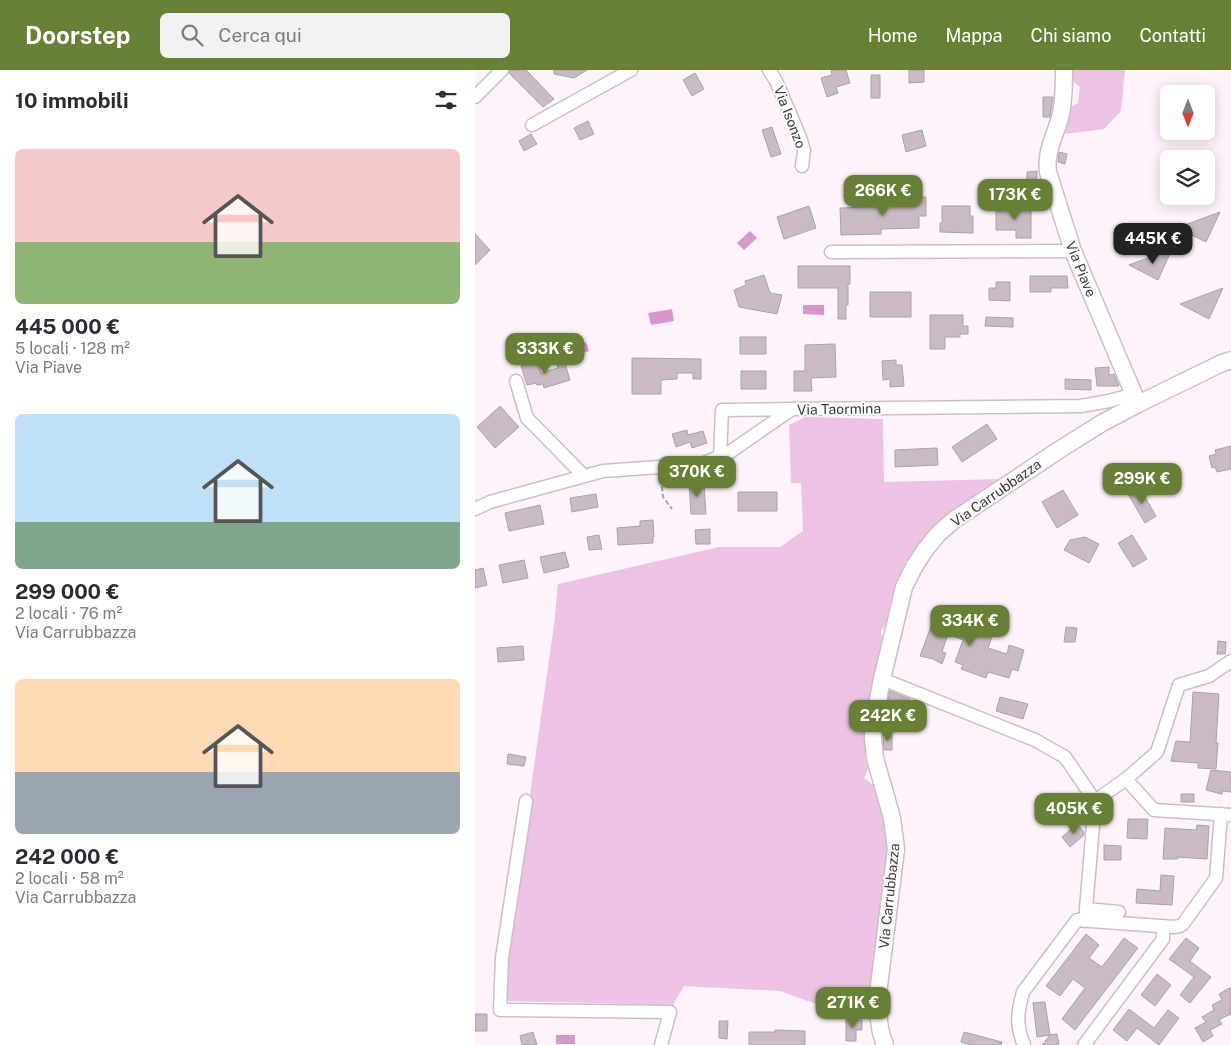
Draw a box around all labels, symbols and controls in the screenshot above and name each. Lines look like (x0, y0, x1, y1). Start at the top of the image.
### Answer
search box (160, 13, 510, 58)
text: Doorstep (25, 21, 130, 49)
icon: search (178, 21, 206, 49)
text: Cerca qui (218, 24, 302, 46)
text: Home (868, 25, 917, 46)
text: Mappa (945, 25, 1003, 46)
text: Chi siamo (1031, 25, 1111, 46)
text: Contatti (1139, 25, 1206, 46)
street label: Via Isonzo (771, 83, 809, 151)
north arrow (1160, 85, 1215, 140)
map controls (1160, 85, 1215, 205)
icon: filters (432, 86, 460, 114)
text: 10 immobili (15, 88, 129, 113)
button: layers (1160, 150, 1215, 205)
pin: 266K € (842, 174, 924, 217)
pin: 173K € (974, 178, 1056, 221)
icon: home (193, 181, 283, 271)
text: 266K € (855, 181, 911, 200)
text: 173K € (989, 185, 1041, 204)
pin: 445K € (1112, 222, 1194, 265)
text: 445K € (1124, 229, 1182, 248)
street label: Via Piave (1063, 239, 1099, 299)
text: 445 000 € (15, 314, 120, 339)
pin: 333K € (504, 332, 586, 375)
text: 5 locali · 128 m² (15, 339, 130, 358)
text: 333K € (516, 339, 574, 358)
text: Via Piave (15, 358, 82, 377)
street label: Via Taormina (797, 400, 881, 418)
icon: home (193, 446, 283, 536)
pin: 370K € (656, 456, 738, 498)
street label: Via Carrubbazza (948, 456, 1044, 530)
text: 370K € (669, 462, 725, 481)
pin: 299K € (1101, 462, 1183, 505)
text: 299K € (1114, 469, 1170, 488)
text: 299 000 € (15, 579, 120, 604)
text: 2 locali · 76 m² (15, 604, 122, 623)
pin: 334K € (929, 604, 1011, 647)
text: 334K € (941, 611, 999, 630)
text: Via Carrubbazza (15, 623, 136, 642)
pin: 242K € (847, 700, 929, 742)
text: 242K € (860, 706, 916, 725)
icon: home (193, 711, 283, 801)
pin: 405K € (1033, 792, 1115, 835)
text: 405K € (1045, 799, 1103, 818)
street label: Via Carrubbazza (875, 842, 903, 950)
text: 242 000 € (15, 844, 119, 869)
text: 2 locali · 58 m² (15, 869, 124, 888)
text: Via Carrubbazza (15, 888, 136, 907)
pin: 271K € (812, 986, 894, 1029)
text: 271K € (827, 993, 879, 1012)

